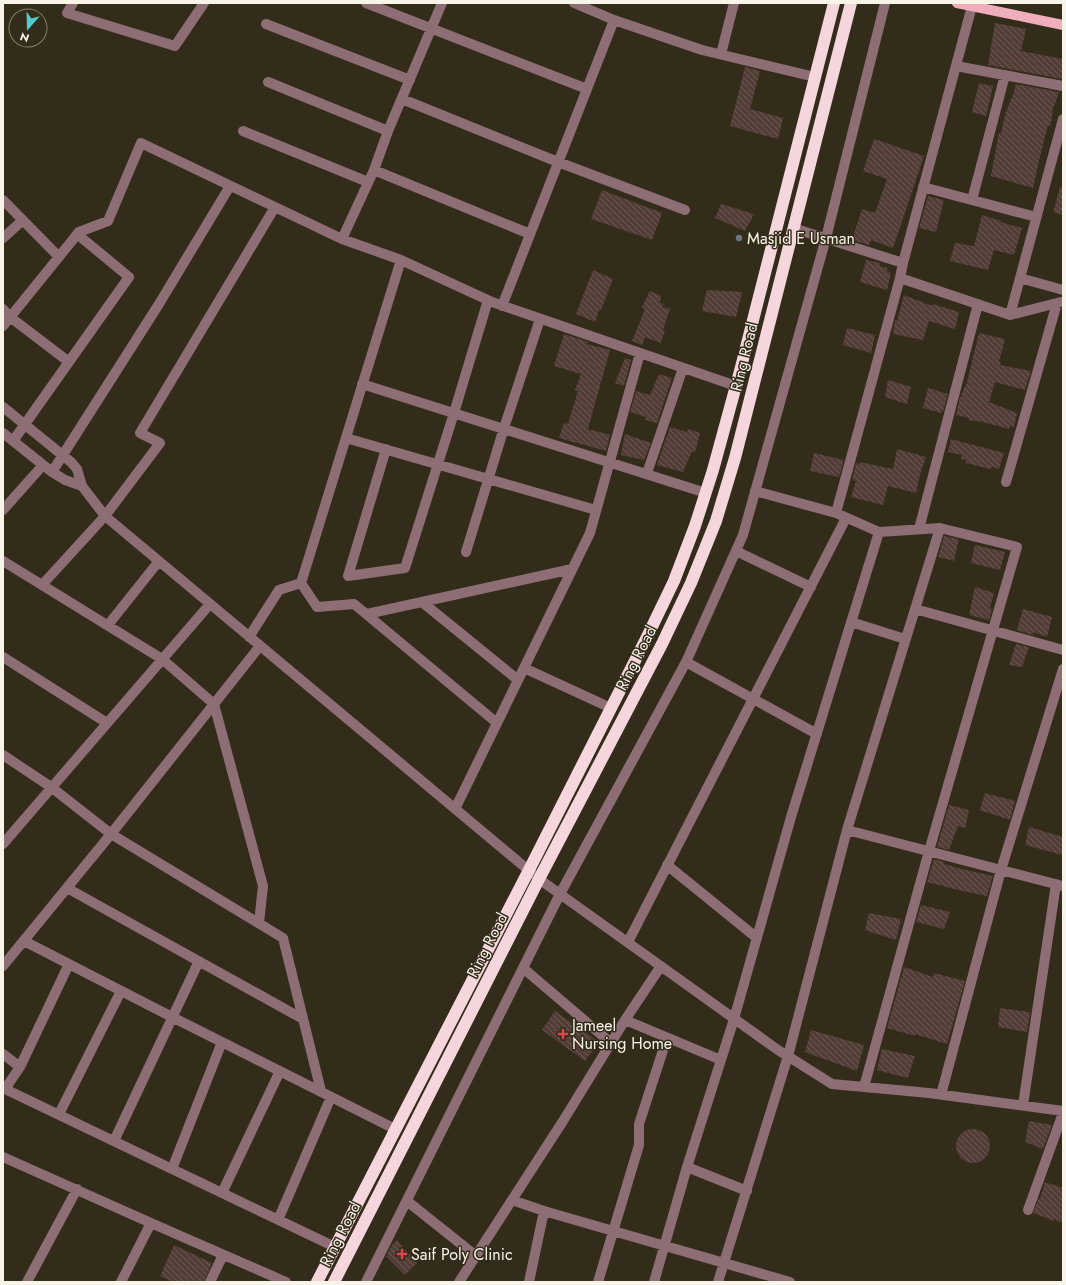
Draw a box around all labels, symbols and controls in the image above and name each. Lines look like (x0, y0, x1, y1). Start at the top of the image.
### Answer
north arrow (8, 8, 48, 48)
text: N (18, 28, 31, 46)
place label: Masjid E Usman (747, 227, 855, 250)
marker: Masjid E Usman (734, 233, 744, 243)
street label: Ring Road (724, 320, 764, 394)
street label: Ring Road (610, 622, 662, 694)
street label: Ring Road (461, 909, 513, 981)
place label: Jameel Nursing Home (570, 1014, 672, 1055)
marker: Jameel Nursing Home (557, 1028, 569, 1040)
street label: Ring Road (314, 1198, 366, 1270)
place label: Saif Poly Clinic (411, 1243, 513, 1266)
marker: Saif Poly Clinic (396, 1248, 408, 1260)

